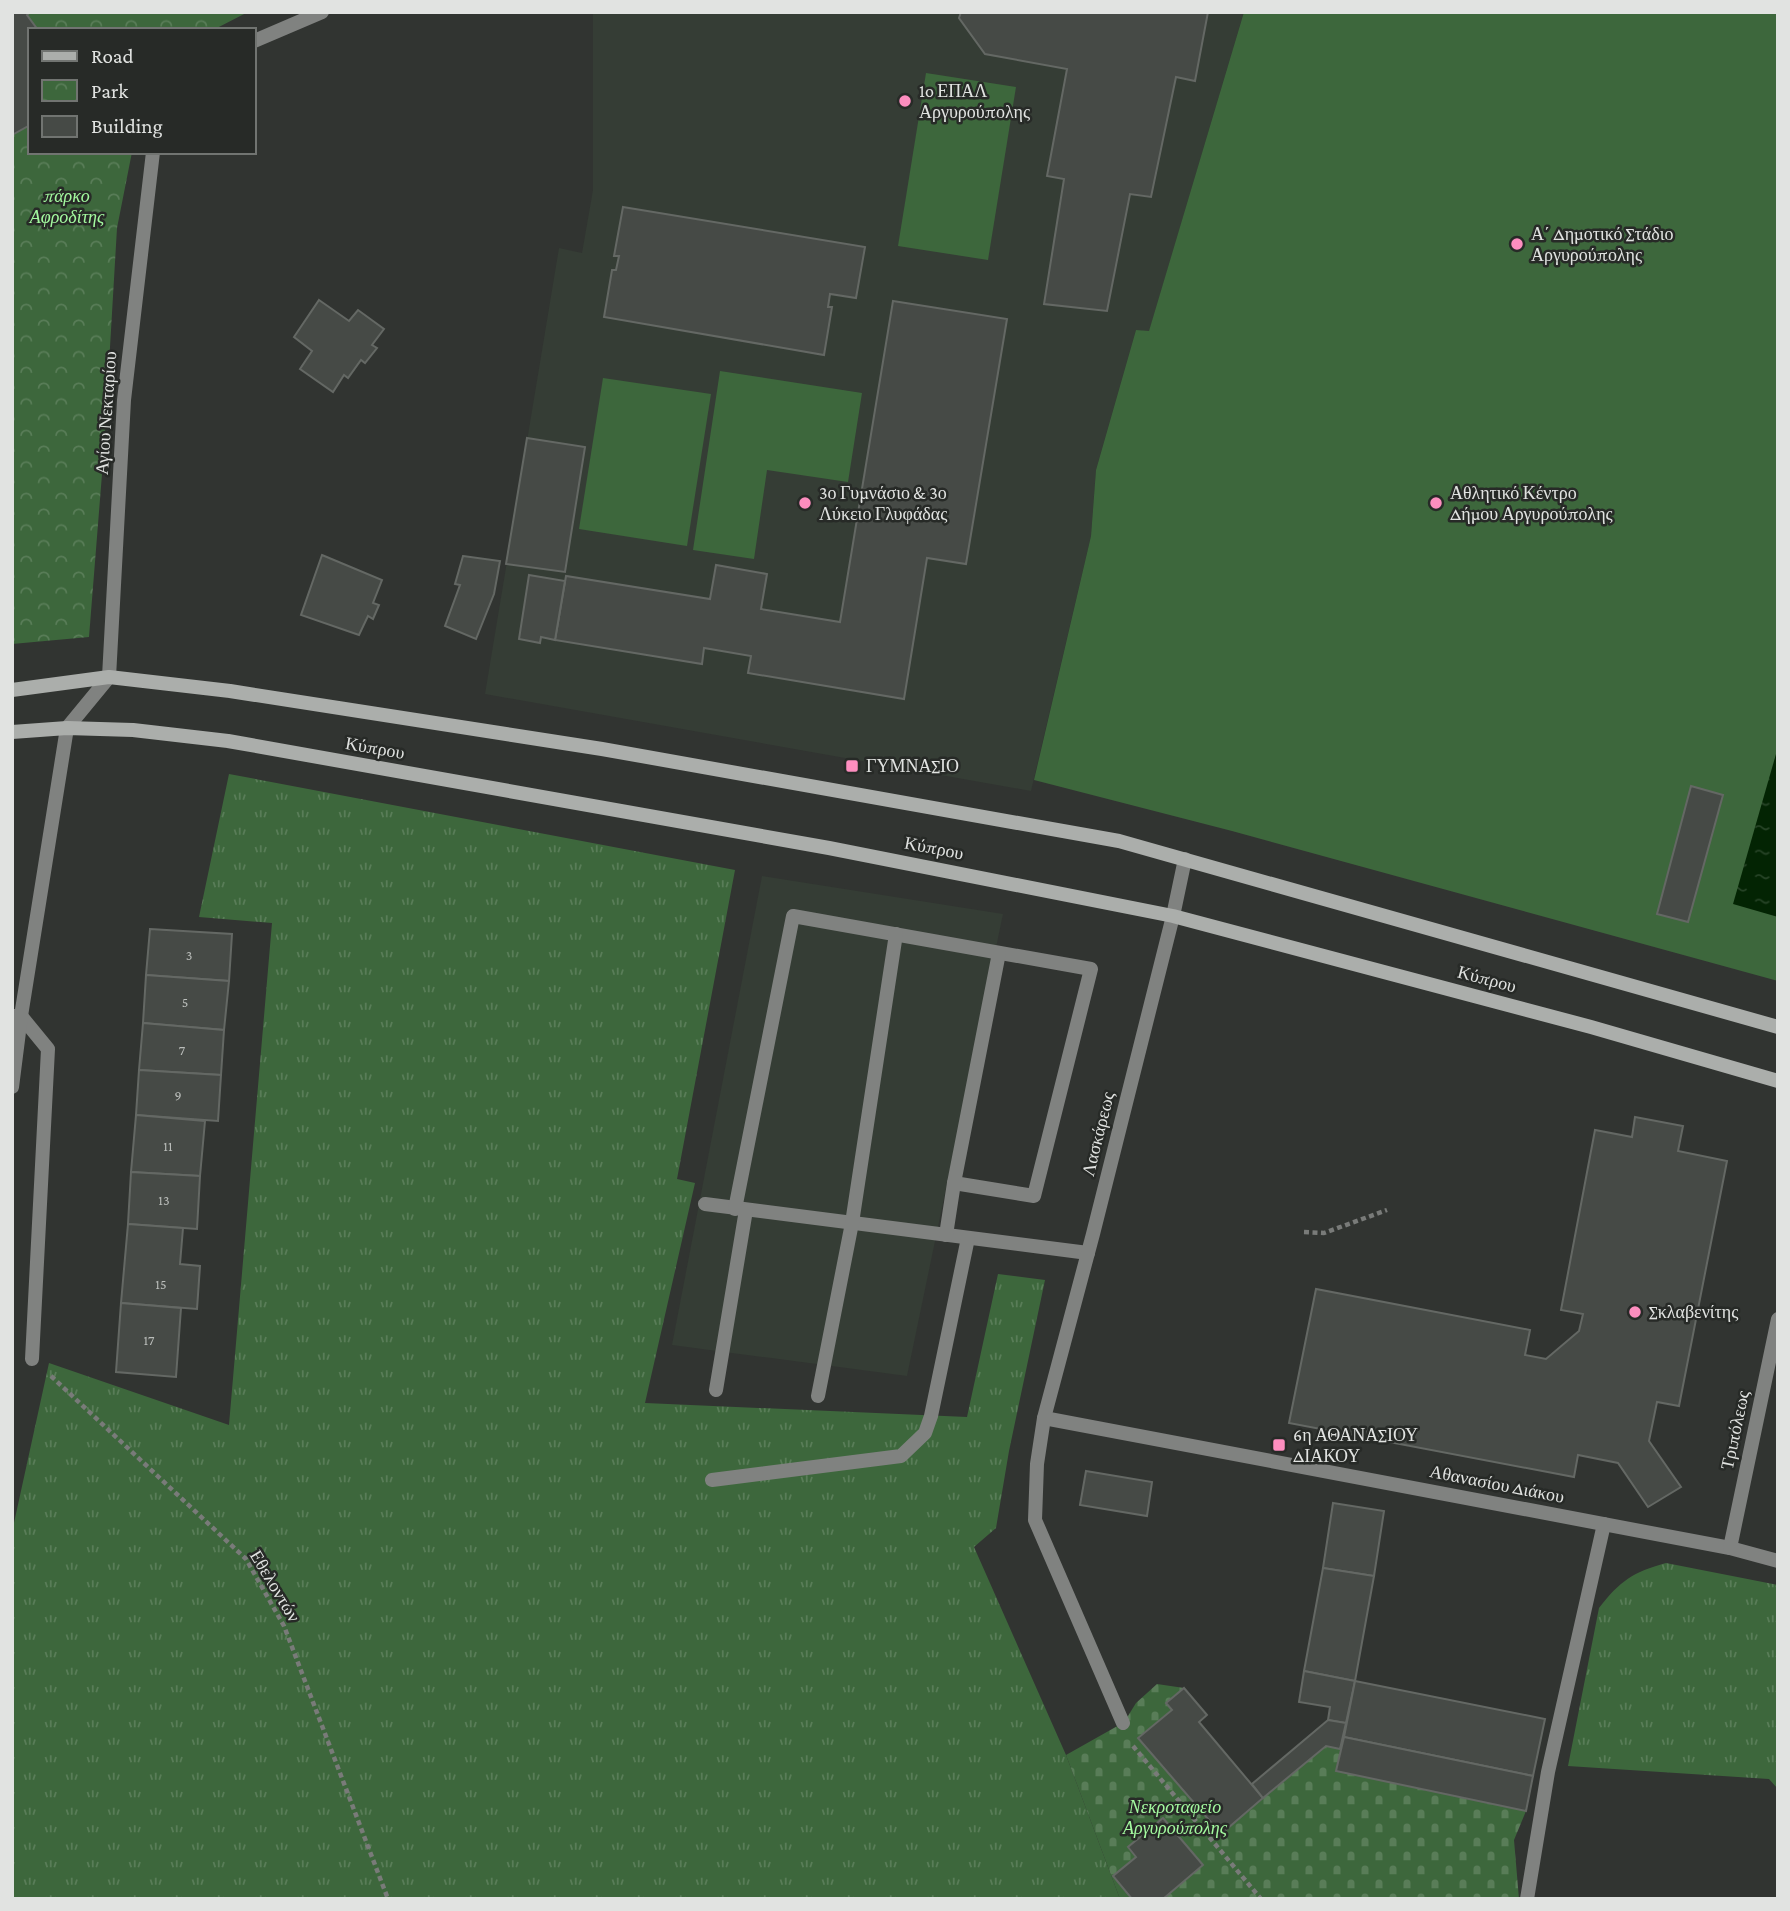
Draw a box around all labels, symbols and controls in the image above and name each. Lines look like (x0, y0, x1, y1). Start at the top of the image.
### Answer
legend (28, 28, 256, 154)
text: Road (91, 44, 134, 68)
text: Park (91, 79, 128, 103)
place label: 1o ΕΠΑΛ Αργυρούπολης (919, 81, 1030, 122)
marker: 1o ΕΠΑΛ Αργυρούπολης (897, 93, 913, 109)
text: Building (91, 114, 163, 138)
park label: πάρκο Αφροδίτης (29, 186, 105, 227)
place label: Α΄ Δημοτικό Στάδιο Αργυρούπολης (1531, 224, 1674, 265)
marker: Α΄ Δημοτικό Στάδιο Αργυρούπολης (1509, 236, 1525, 252)
street label: Αγίου Νεκταρίου (92, 350, 120, 475)
place label: 3ο Γυμνάσιο & 3ο Λύκειο Γλυφάδας (819, 483, 947, 524)
place label: Αθλητικό Κέντρο Δήμου Αργυρούπολης (1450, 483, 1613, 524)
marker: 3ο Γυμνάσιο & 3ο Λύκειο Γλυφάδας (797, 495, 813, 511)
marker: Αθλητικό Κέντρο Δήμου Αργυρούπολης (1428, 495, 1444, 511)
street label: Κύπρου (344, 733, 406, 763)
place label: ΓΥΜΝΑΣΙΟ (866, 756, 959, 776)
marker: ΓΥΜΝΑΣΙΟ (844, 758, 860, 774)
street label: Κύπρου (903, 832, 965, 864)
house number: 3 (186, 947, 192, 963)
street label: Κύπρου (1455, 962, 1519, 996)
house number: 5 (182, 994, 188, 1010)
house number: 7 (179, 1042, 186, 1058)
house number: 9 (174, 1087, 182, 1103)
street label: Λασκάρεως (1078, 1090, 1118, 1178)
house number: 11 (163, 1138, 173, 1154)
house number: 13 (158, 1192, 170, 1208)
house number: 15 (155, 1276, 167, 1292)
place label: Σκλαβενίτης (1649, 1302, 1738, 1322)
marker: Σκλαβενίτης (1627, 1304, 1643, 1320)
house number: 17 (143, 1332, 155, 1348)
street label: Τριπόλεως (1717, 1389, 1753, 1471)
place label: 6η ΑΘΑΝΑΣΙΟΥ ΔΙΑΚΟΥ (1293, 1425, 1418, 1466)
marker: 6η ΑΘΑΝΑΣΙΟΥ ΔΙΑΚΟΥ (1271, 1437, 1287, 1453)
street label: Αθανασίου Διάκου (1428, 1461, 1566, 1507)
street label: Εθελοντών (246, 1546, 304, 1626)
park label: Νεκροταφείο Αργυρούπολης (1122, 1797, 1228, 1838)

